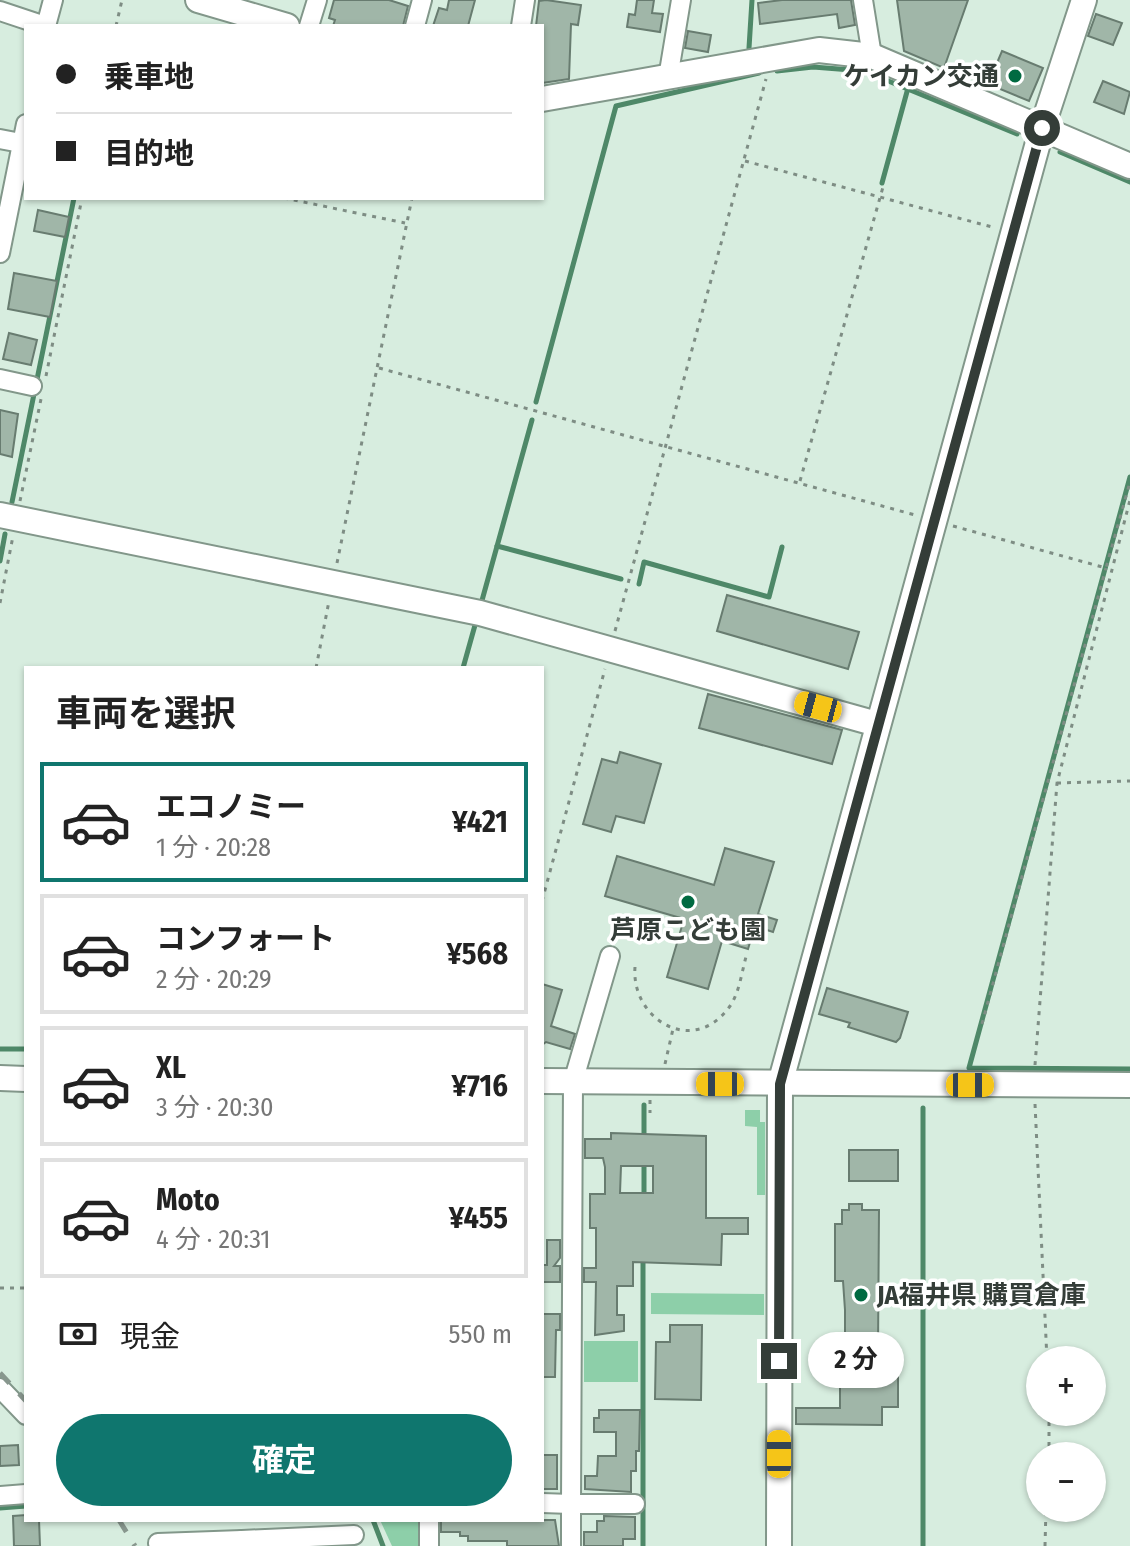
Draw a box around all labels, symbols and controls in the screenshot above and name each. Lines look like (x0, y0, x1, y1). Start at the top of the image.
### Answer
text: 乗車地 (104, 59, 194, 95)
place label: ケイカン交通 (844, 61, 999, 92)
marker: ケイカン交通 (1006, 67, 1024, 85)
route start (1024, 110, 1060, 146)
text: 目的地 (104, 136, 194, 172)
car (792, 689, 844, 725)
text: 車両を選択 (56, 692, 236, 736)
icon: car (60, 786, 132, 858)
text: エコノミー (156, 789, 306, 825)
text: ¥421 (452, 804, 508, 840)
text: 1 分 · 20:28 (156, 832, 271, 863)
marker: 芦原こども園 (679, 893, 697, 911)
place label: 芦原こども園 (610, 915, 766, 946)
icon: car (60, 918, 132, 990)
text: コンフォート (156, 921, 335, 957)
text: ¥568 (447, 936, 508, 972)
text: 2 分 · 20:29 (156, 964, 272, 995)
icon: car (60, 1050, 132, 1122)
text: XL (156, 1050, 186, 1086)
text: ¥716 (452, 1068, 508, 1104)
car (696, 1072, 744, 1096)
car (946, 1073, 994, 1097)
text: 3 分 · 20:30 (156, 1092, 274, 1123)
icon: car (60, 1182, 132, 1254)
text: Moto (156, 1182, 220, 1218)
text: ¥455 (449, 1200, 508, 1236)
text: 4 分 · 20:31 (156, 1224, 270, 1255)
place label: JA福井県 購買倉庫 (876, 1280, 1086, 1311)
marker: JA福井県 購買倉庫 (852, 1286, 870, 1304)
icon: cash (56, 1312, 100, 1356)
text: 現金 (120, 1319, 180, 1355)
text: 550 m (449, 1319, 512, 1350)
callout: 2 分 (807, 1333, 903, 1389)
route end (761, 1343, 797, 1379)
text: 2 分 (834, 1344, 878, 1375)
map controls (1026, 1346, 1106, 1522)
button: + (1026, 1346, 1106, 1426)
button: 確定 (56, 1414, 512, 1506)
car (767, 1430, 791, 1478)
button: − (1026, 1442, 1106, 1522)

